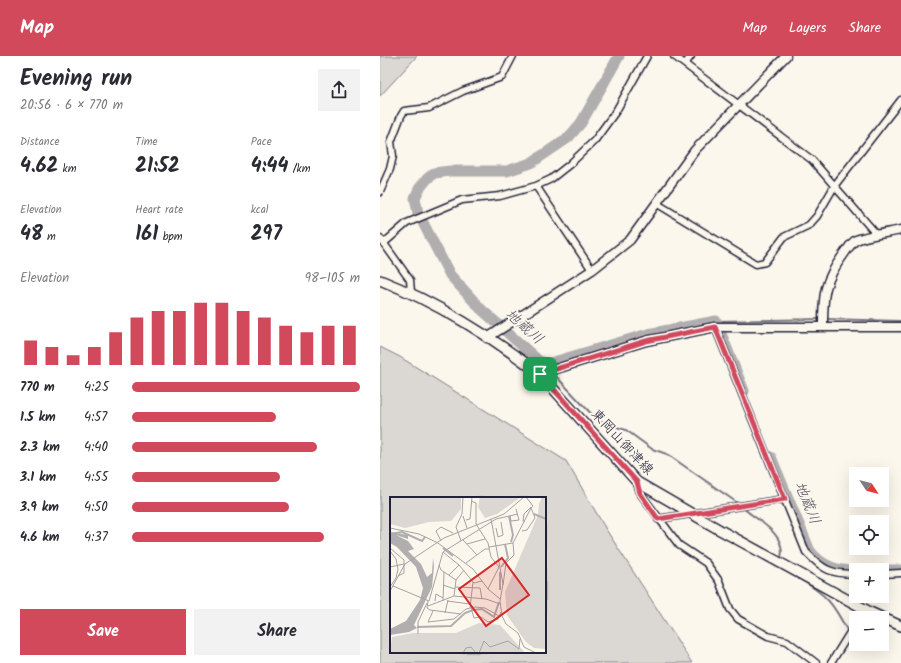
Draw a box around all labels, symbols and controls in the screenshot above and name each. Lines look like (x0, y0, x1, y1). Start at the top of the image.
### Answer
text: Map (20, 13, 54, 43)
text: Map (743, 17, 767, 39)
text: Layers (789, 17, 827, 39)
text: Share (849, 17, 881, 39)
text: Evening run (20, 62, 132, 97)
button: share (318, 69, 360, 111)
text: 20:56 · 6 × 770 m (20, 95, 123, 116)
text: Distance (20, 133, 60, 151)
text: Time (135, 133, 158, 151)
text: Pace (251, 133, 272, 151)
text: 4.62 (20, 151, 58, 183)
text: 21:52 (135, 151, 180, 183)
text: 4:44 (251, 151, 288, 183)
text: km (58, 160, 76, 178)
text: /km (288, 160, 311, 178)
text: Elevation (20, 201, 62, 219)
text: Heart rate (135, 201, 183, 219)
text: kcal (251, 201, 269, 219)
text: 48 (20, 219, 43, 251)
text: 161 (135, 219, 158, 251)
text: 297 (251, 219, 282, 251)
text: m (43, 228, 56, 246)
text: bpm (158, 228, 182, 246)
text: Elevation (20, 268, 69, 289)
text: 98–105 m (305, 268, 360, 289)
water label: 地蔵川 (499, 303, 549, 351)
pin (523, 357, 557, 391)
icon: arrive (529, 363, 551, 385)
text: 770 m (20, 377, 55, 398)
text: 4:25 (84, 377, 109, 398)
street label: 東岡山御津線 (585, 404, 659, 480)
text: 1.5 km (20, 407, 56, 428)
text: 4:57 (84, 407, 107, 428)
text: 2.3 km (20, 437, 60, 458)
text: 4:40 (84, 437, 108, 458)
text: 3.1 km (20, 467, 56, 488)
text: 4:55 (84, 467, 108, 488)
north arrow (849, 467, 889, 507)
map controls (849, 467, 889, 651)
water label: 地蔵川 (787, 478, 827, 528)
text: 3.9 km (20, 497, 59, 518)
text: 4:50 (84, 497, 108, 518)
inset map (390, 497, 546, 653)
button: locate (849, 515, 889, 555)
text: 4.6 km (20, 527, 59, 548)
text: 4:37 (84, 527, 108, 548)
button: + (849, 563, 889, 603)
button: Save (20, 609, 186, 655)
button: Share (194, 609, 360, 655)
button: − (849, 611, 889, 651)

